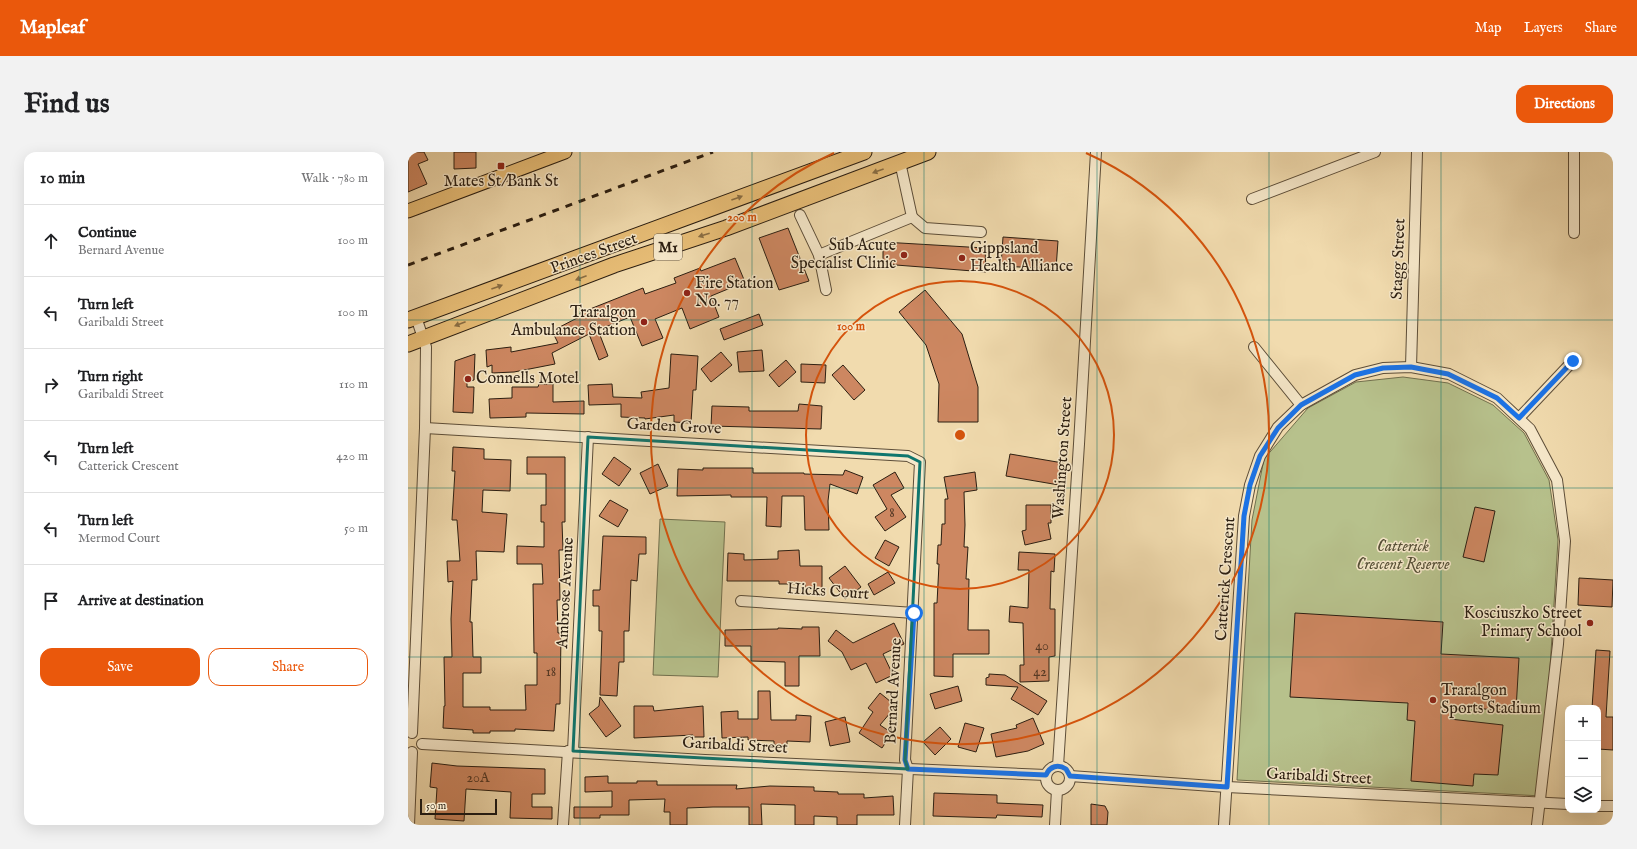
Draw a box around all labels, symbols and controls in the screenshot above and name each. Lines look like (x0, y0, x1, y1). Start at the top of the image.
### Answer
text: Mapleaf (20, 16, 85, 40)
text: Map (1475, 19, 1502, 37)
text: Layers (1524, 19, 1563, 37)
text: Share (1585, 19, 1617, 37)
button: Directions (1516, 85, 1613, 123)
text: Find us (24, 87, 110, 122)
marker: Mates St/Bank St (496, 161, 506, 171)
text: 10 min (40, 168, 85, 189)
one-way arrow (872, 168, 884, 174)
text: Walk · 780 m (301, 170, 368, 187)
place label: Mates St/Bank St (444, 172, 559, 192)
one-way arrow (732, 195, 744, 201)
text: 200 m (727, 210, 757, 225)
street label: Stagg Street (1388, 218, 1410, 300)
text: Continue (78, 223, 136, 242)
street label: Princes Street (548, 229, 641, 279)
icon: ahead (40, 230, 62, 252)
text: 100 m (338, 232, 368, 249)
one-way arrow (698, 232, 710, 238)
road number: M1 (654, 234, 682, 260)
place label: Sub Acute Specialist Clinic (791, 236, 896, 274)
place label: Gippsland Health Alliance (970, 239, 1073, 277)
text: Bernard Avenue (78, 242, 164, 259)
marker: Sub Acute Specialist Clinic (899, 250, 909, 260)
marker: Gippsland Health Alliance (957, 253, 967, 263)
place label: Fire Station No. 77 (695, 274, 774, 312)
one-way arrow (575, 275, 587, 281)
one-way arrow (491, 283, 503, 289)
marker: Fire Station No. 77 (682, 288, 692, 298)
text: Turn left (78, 295, 134, 314)
icon: left (40, 302, 62, 324)
place label: Traralgon Ambulance Station (510, 303, 636, 341)
text: 100 m (338, 304, 368, 321)
text: Garibaldi Street (78, 314, 164, 331)
marker: Traralgon Ambulance Station (639, 317, 649, 327)
text: 100 m (837, 319, 866, 334)
one-way arrow (453, 322, 465, 328)
route end (1564, 352, 1582, 370)
text: Turn right (78, 367, 143, 386)
place label: Connells Motel (476, 369, 580, 389)
icon: right (40, 374, 62, 396)
marker: Connells Motel (463, 374, 473, 384)
text: 110 m (339, 376, 368, 393)
text: Garibaldi Street (78, 386, 164, 403)
street label: Washington Street (1049, 396, 1077, 520)
street label: Garden Grove (626, 415, 722, 439)
centre of rings (953, 428, 967, 442)
text: Turn left (78, 439, 134, 458)
icon: left (40, 446, 62, 468)
text: 420 m (336, 448, 368, 465)
text: Catterick Crescent (78, 458, 179, 475)
house number: 8 (889, 504, 895, 522)
text: Turn left (78, 511, 134, 530)
street label: Catterick Crescent (1212, 516, 1240, 642)
icon: left (40, 518, 62, 540)
text: 50 m (344, 520, 368, 537)
text: Mermod Court (78, 530, 160, 547)
street label: Ambrose Avenue (553, 537, 579, 650)
park label: Catterick Crescent Reserve (1356, 537, 1450, 575)
street label: Hicks Court (786, 579, 870, 605)
icon: arrive (40, 590, 62, 612)
text: Arrive at destination (78, 591, 204, 610)
route start (905, 604, 923, 622)
place label: Kosciuszko Street Primary School (1464, 604, 1583, 642)
marker: Kosciuszko Street Primary School (1585, 618, 1595, 628)
house number: 40 (1035, 637, 1049, 655)
street label: Bernard Avenue (881, 638, 907, 744)
button: Save (40, 648, 200, 686)
button: Share (208, 648, 368, 686)
house number: 18 (546, 663, 556, 681)
house number: 42 (1033, 663, 1047, 681)
place label: Traralgon Sports Stadium (1441, 681, 1541, 719)
marker: Traralgon Sports Stadium (1428, 695, 1438, 705)
map controls (1565, 705, 1601, 813)
button: + (1565, 705, 1601, 741)
street label: Garibaldi Street (682, 733, 789, 759)
button: − (1565, 741, 1601, 777)
street label: Garibaldi Street (1266, 764, 1373, 790)
house number: 20A (467, 769, 490, 787)
button: layers (1565, 777, 1601, 813)
scale bar (420, 797, 497, 816)
text: 50 m (426, 799, 446, 813)

